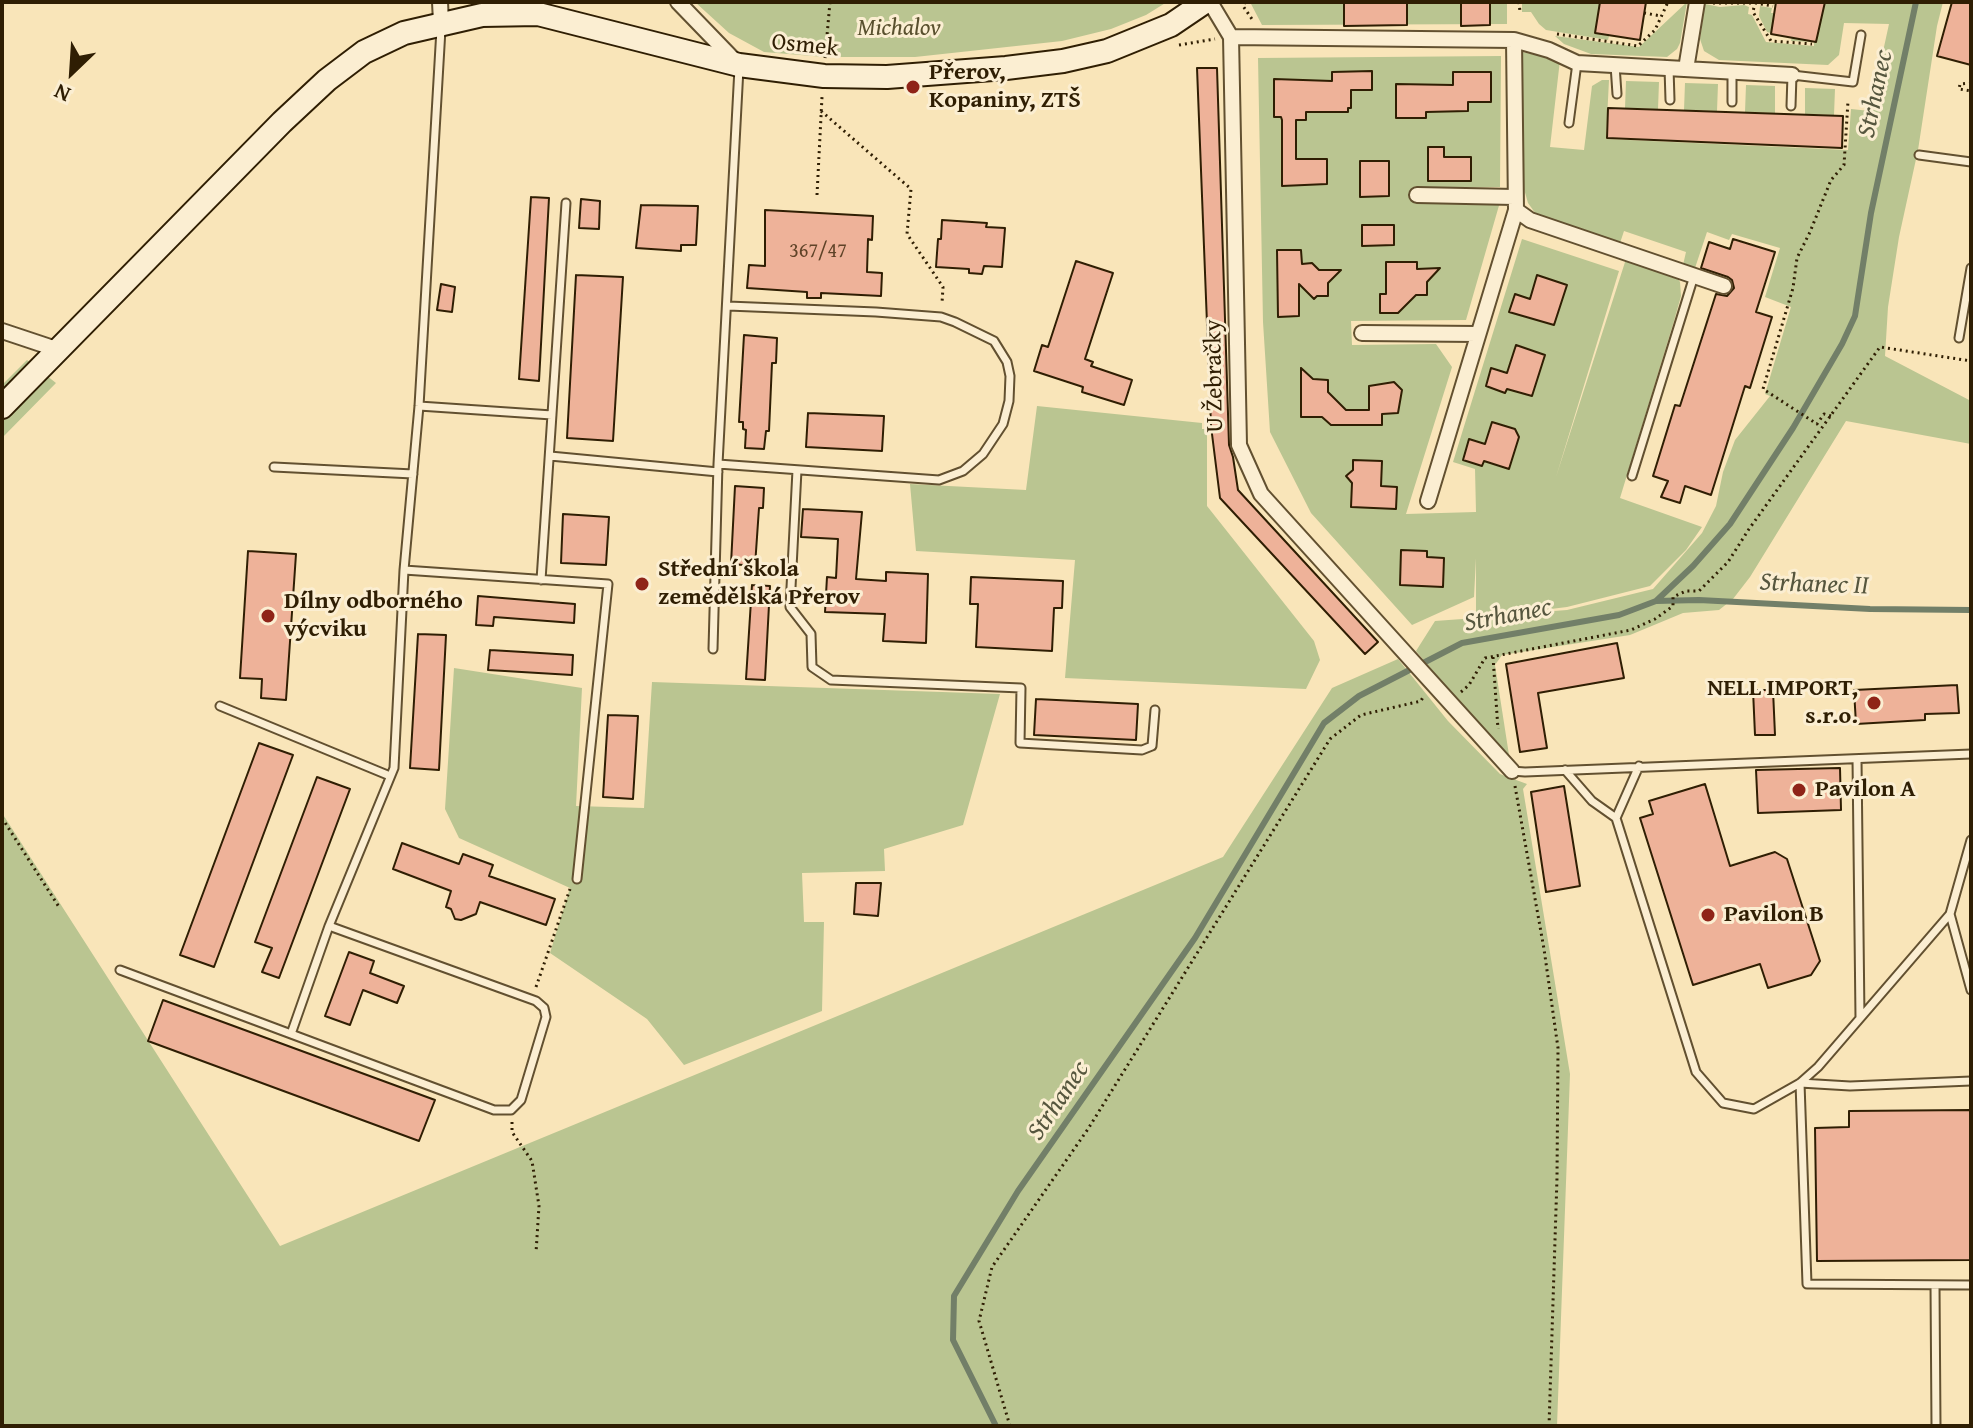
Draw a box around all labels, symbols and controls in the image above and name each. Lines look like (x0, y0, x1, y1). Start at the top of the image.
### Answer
park label: Michalov (857, 15, 941, 43)
street label: Osmek (770, 28, 840, 64)
north arrow (32, 32, 112, 112)
water label: Strhanec (1852, 47, 1900, 141)
place label: Přerov, Kopaniny, ZTŠ (929, 59, 1081, 115)
text: N (48, 76, 75, 111)
marker: Přerov, Kopaniny, ZTŠ (904, 78, 922, 96)
house number: 367/47 (789, 240, 847, 264)
street label: U Žebračky (1200, 319, 1230, 433)
place label: Střední škola zemědělská Přerov (658, 556, 860, 612)
water label: Strhanec II (1759, 568, 1869, 602)
marker: Střední škola zemědělská Přerov (633, 575, 651, 593)
place label: Dílny odborného výcviku (284, 588, 463, 644)
water label: Strhanec (1461, 592, 1555, 640)
marker: Dílny odborného výcviku (259, 607, 277, 625)
place label: NELL IMPORT, s.r.o. (1707, 675, 1858, 731)
marker: NELL IMPORT, s.r.o. (1865, 694, 1883, 712)
place label: Pavilon A (1815, 776, 1916, 804)
marker: Pavilon A (1790, 781, 1808, 799)
place label: Pavilon B (1724, 901, 1824, 929)
marker: Pavilon B (1699, 906, 1717, 924)
water label: Strhanec (1021, 1055, 1097, 1147)

